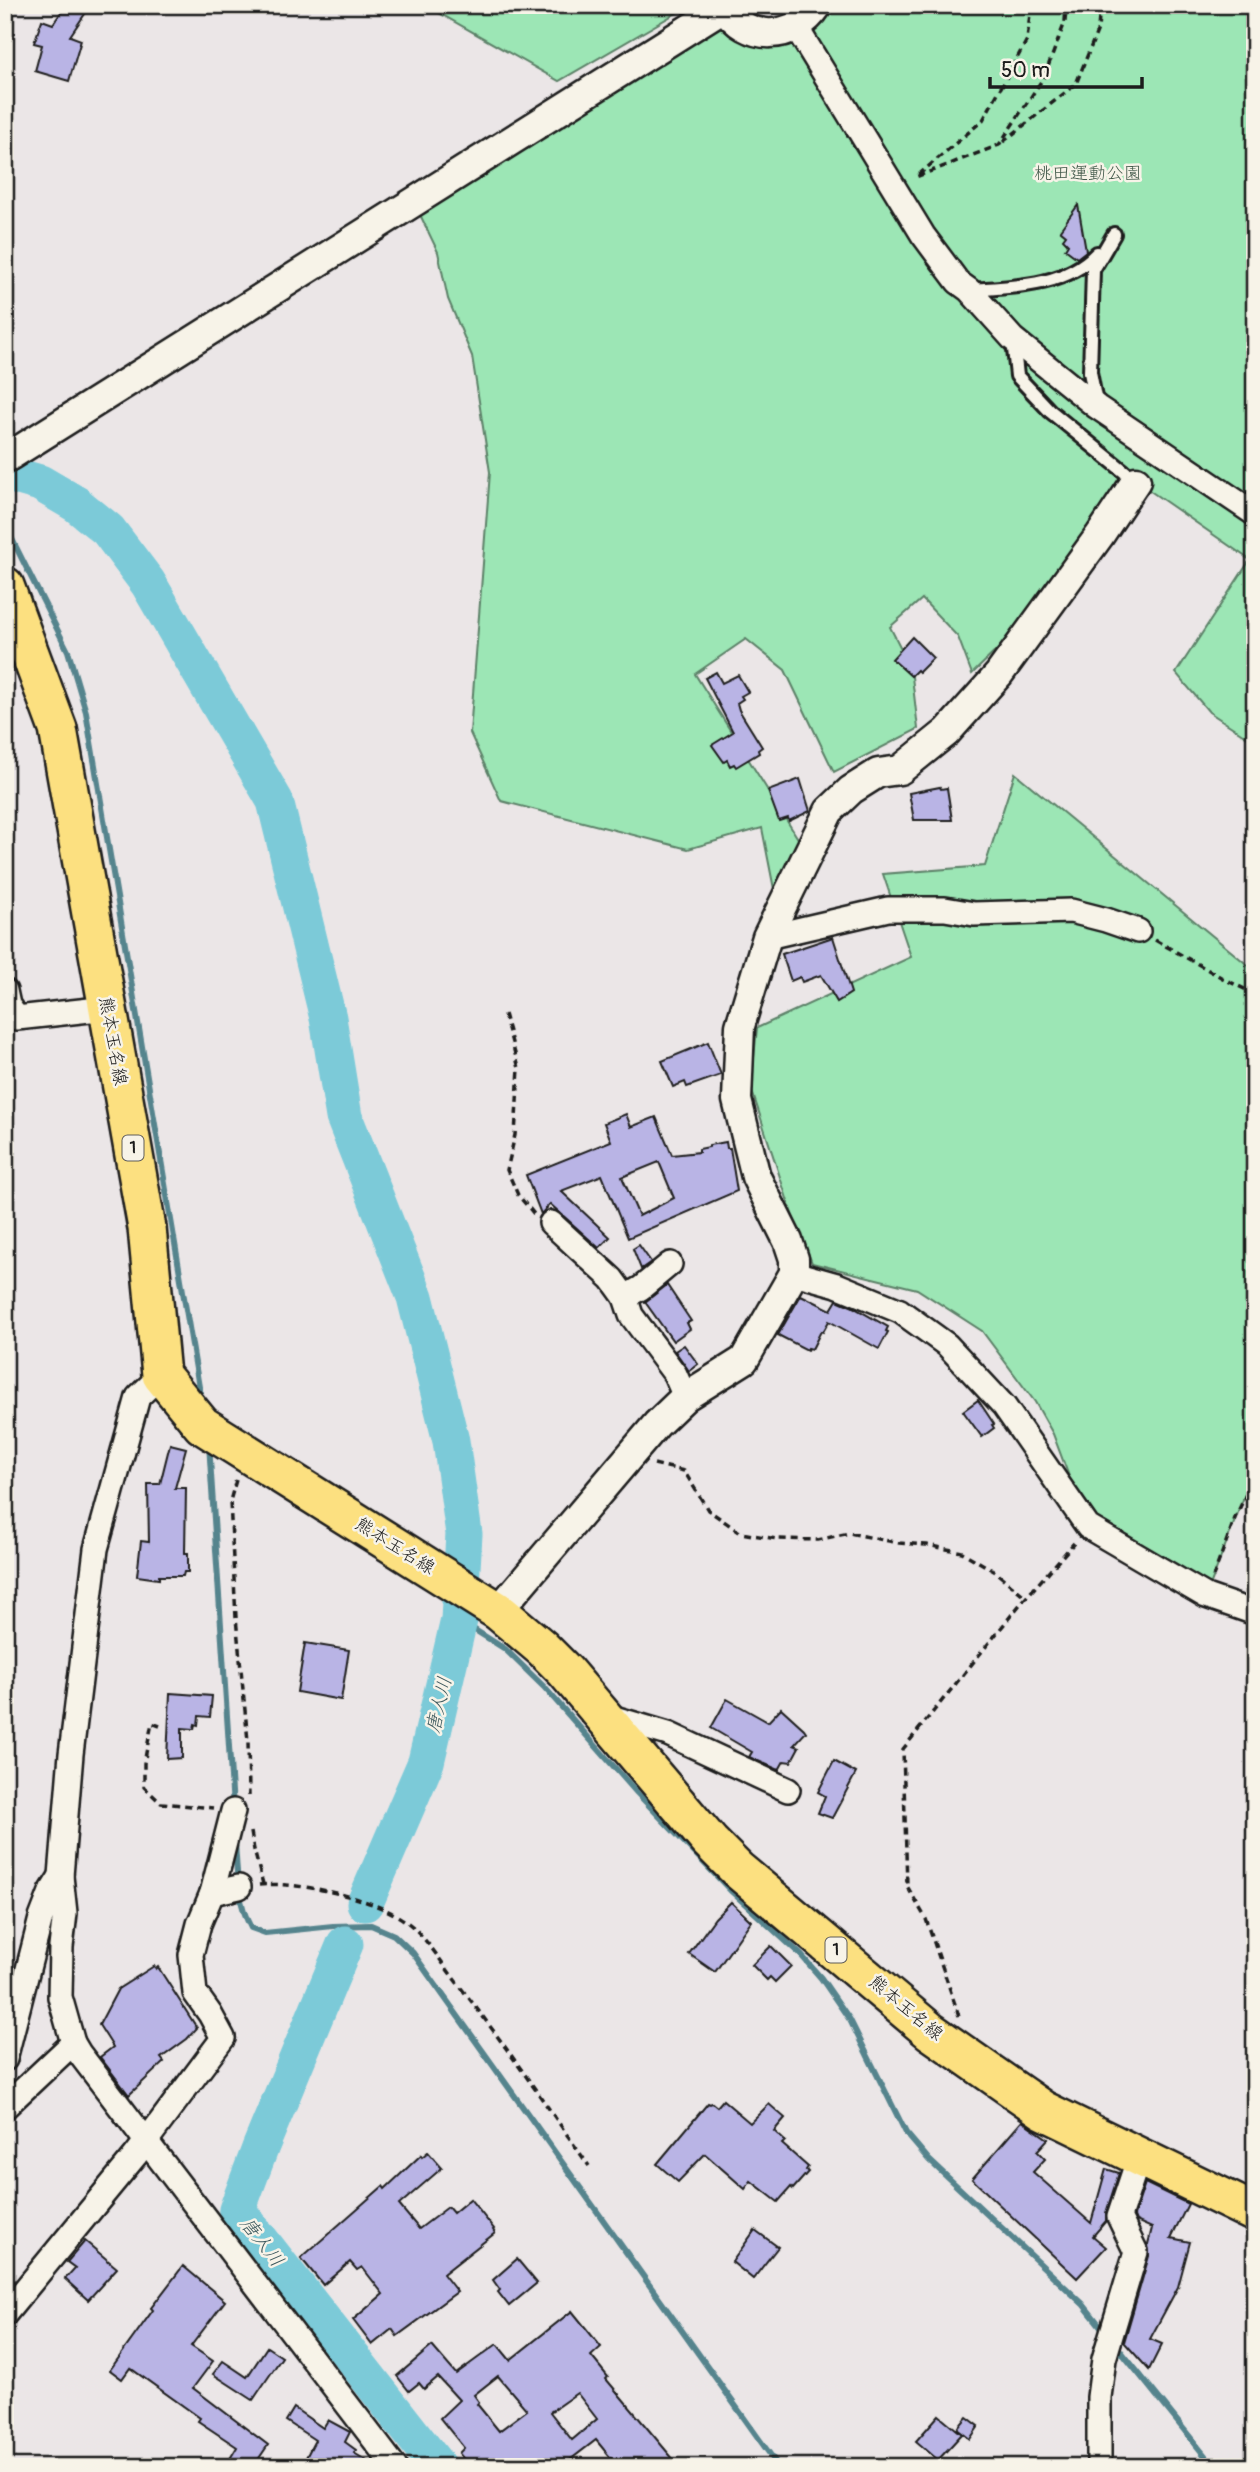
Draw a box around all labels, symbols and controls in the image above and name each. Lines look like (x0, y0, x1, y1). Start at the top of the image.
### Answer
scale bar (990, 46, 1143, 90)
text: 50 m (1001, 57, 1050, 84)
park label: 桃田運動公園 (1034, 162, 1142, 185)
street label: 熊本玉名線 (94, 995, 132, 1087)
road number: 1 (122, 1136, 144, 1160)
street label: 熊本玉名線 (351, 1512, 439, 1580)
water label: 唐人川 (421, 1675, 457, 1735)
road number: 1 (826, 1938, 846, 1962)
street label: 熊本玉名線 (864, 1970, 948, 2046)
water label: 唐人川 (235, 2212, 289, 2272)

